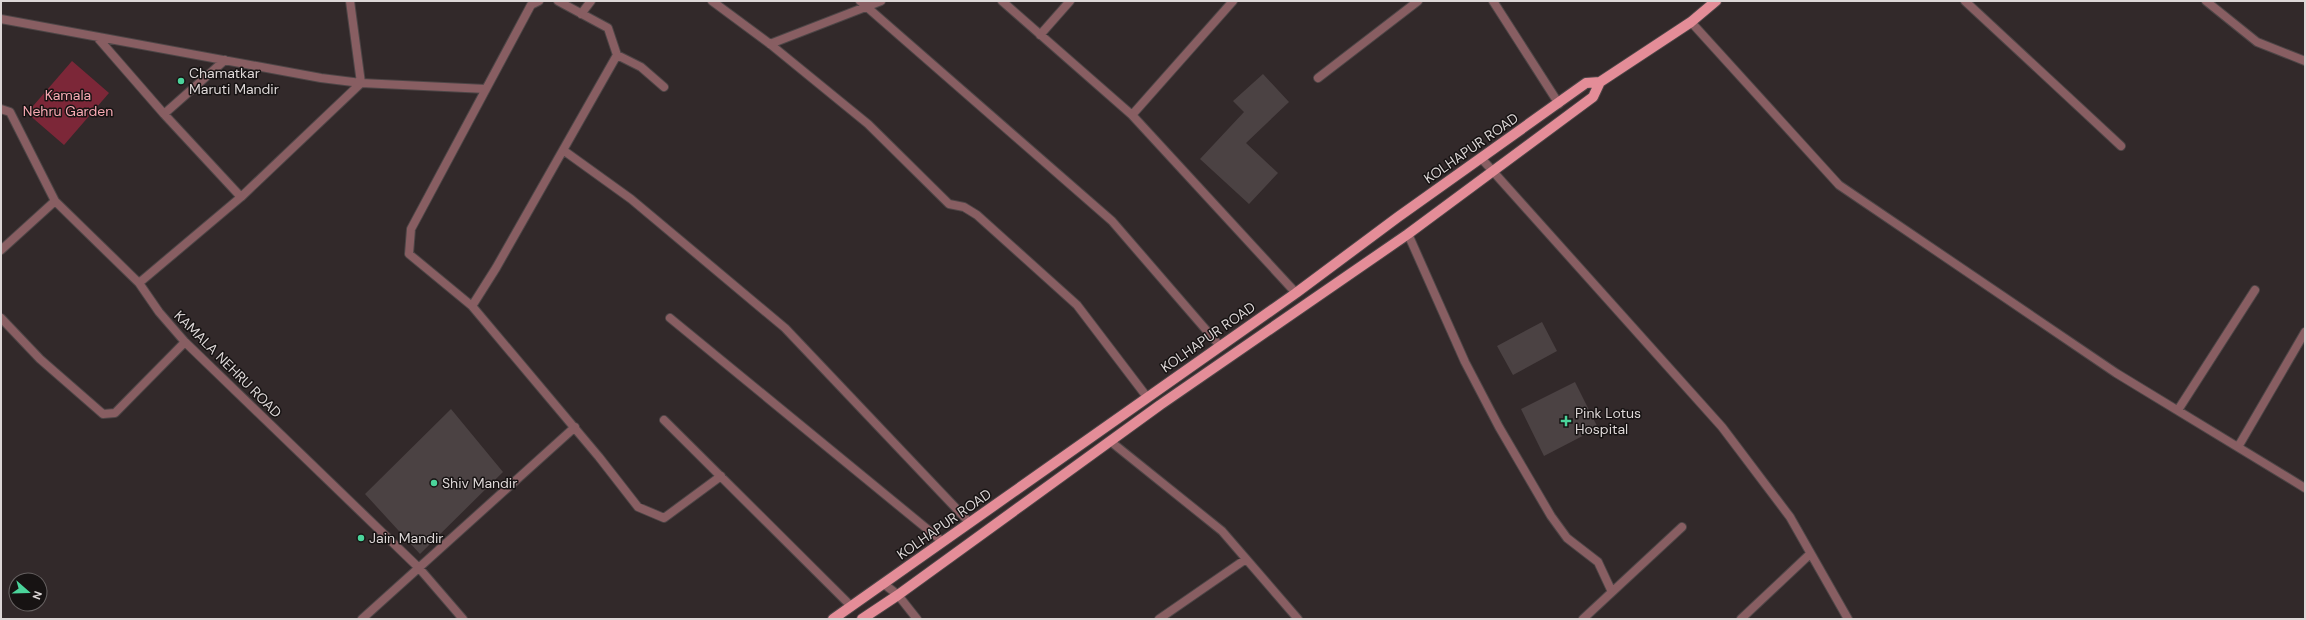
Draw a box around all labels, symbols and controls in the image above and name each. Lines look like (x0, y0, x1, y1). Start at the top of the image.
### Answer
place label: Chamatkar Maruti Mandir (189, 64, 279, 98)
marker: Chamatkar Maruti Mandir (176, 76, 186, 86)
park label: Kamala Nehru Garden (23, 86, 113, 120)
street label: KOLHAPUR ROAD (1420, 109, 1522, 187)
street label: KOLHAPUR ROAD (1157, 298, 1259, 376)
street label: KAMALA NEHRU ROAD (170, 306, 286, 422)
place label: Pink Lotus Hospital (1575, 404, 1641, 438)
marker: Pink Lotus Hospital (1560, 415, 1572, 427)
place label: Shiv Mandir (442, 474, 517, 492)
marker: Shiv Mandir (429, 478, 439, 488)
street label: KOLHAPUR ROAD (893, 485, 995, 563)
place label: Jain Mandir (369, 529, 444, 547)
marker: Jain Mandir (356, 533, 366, 543)
north arrow (8, 572, 48, 612)
text: N (29, 589, 45, 602)

